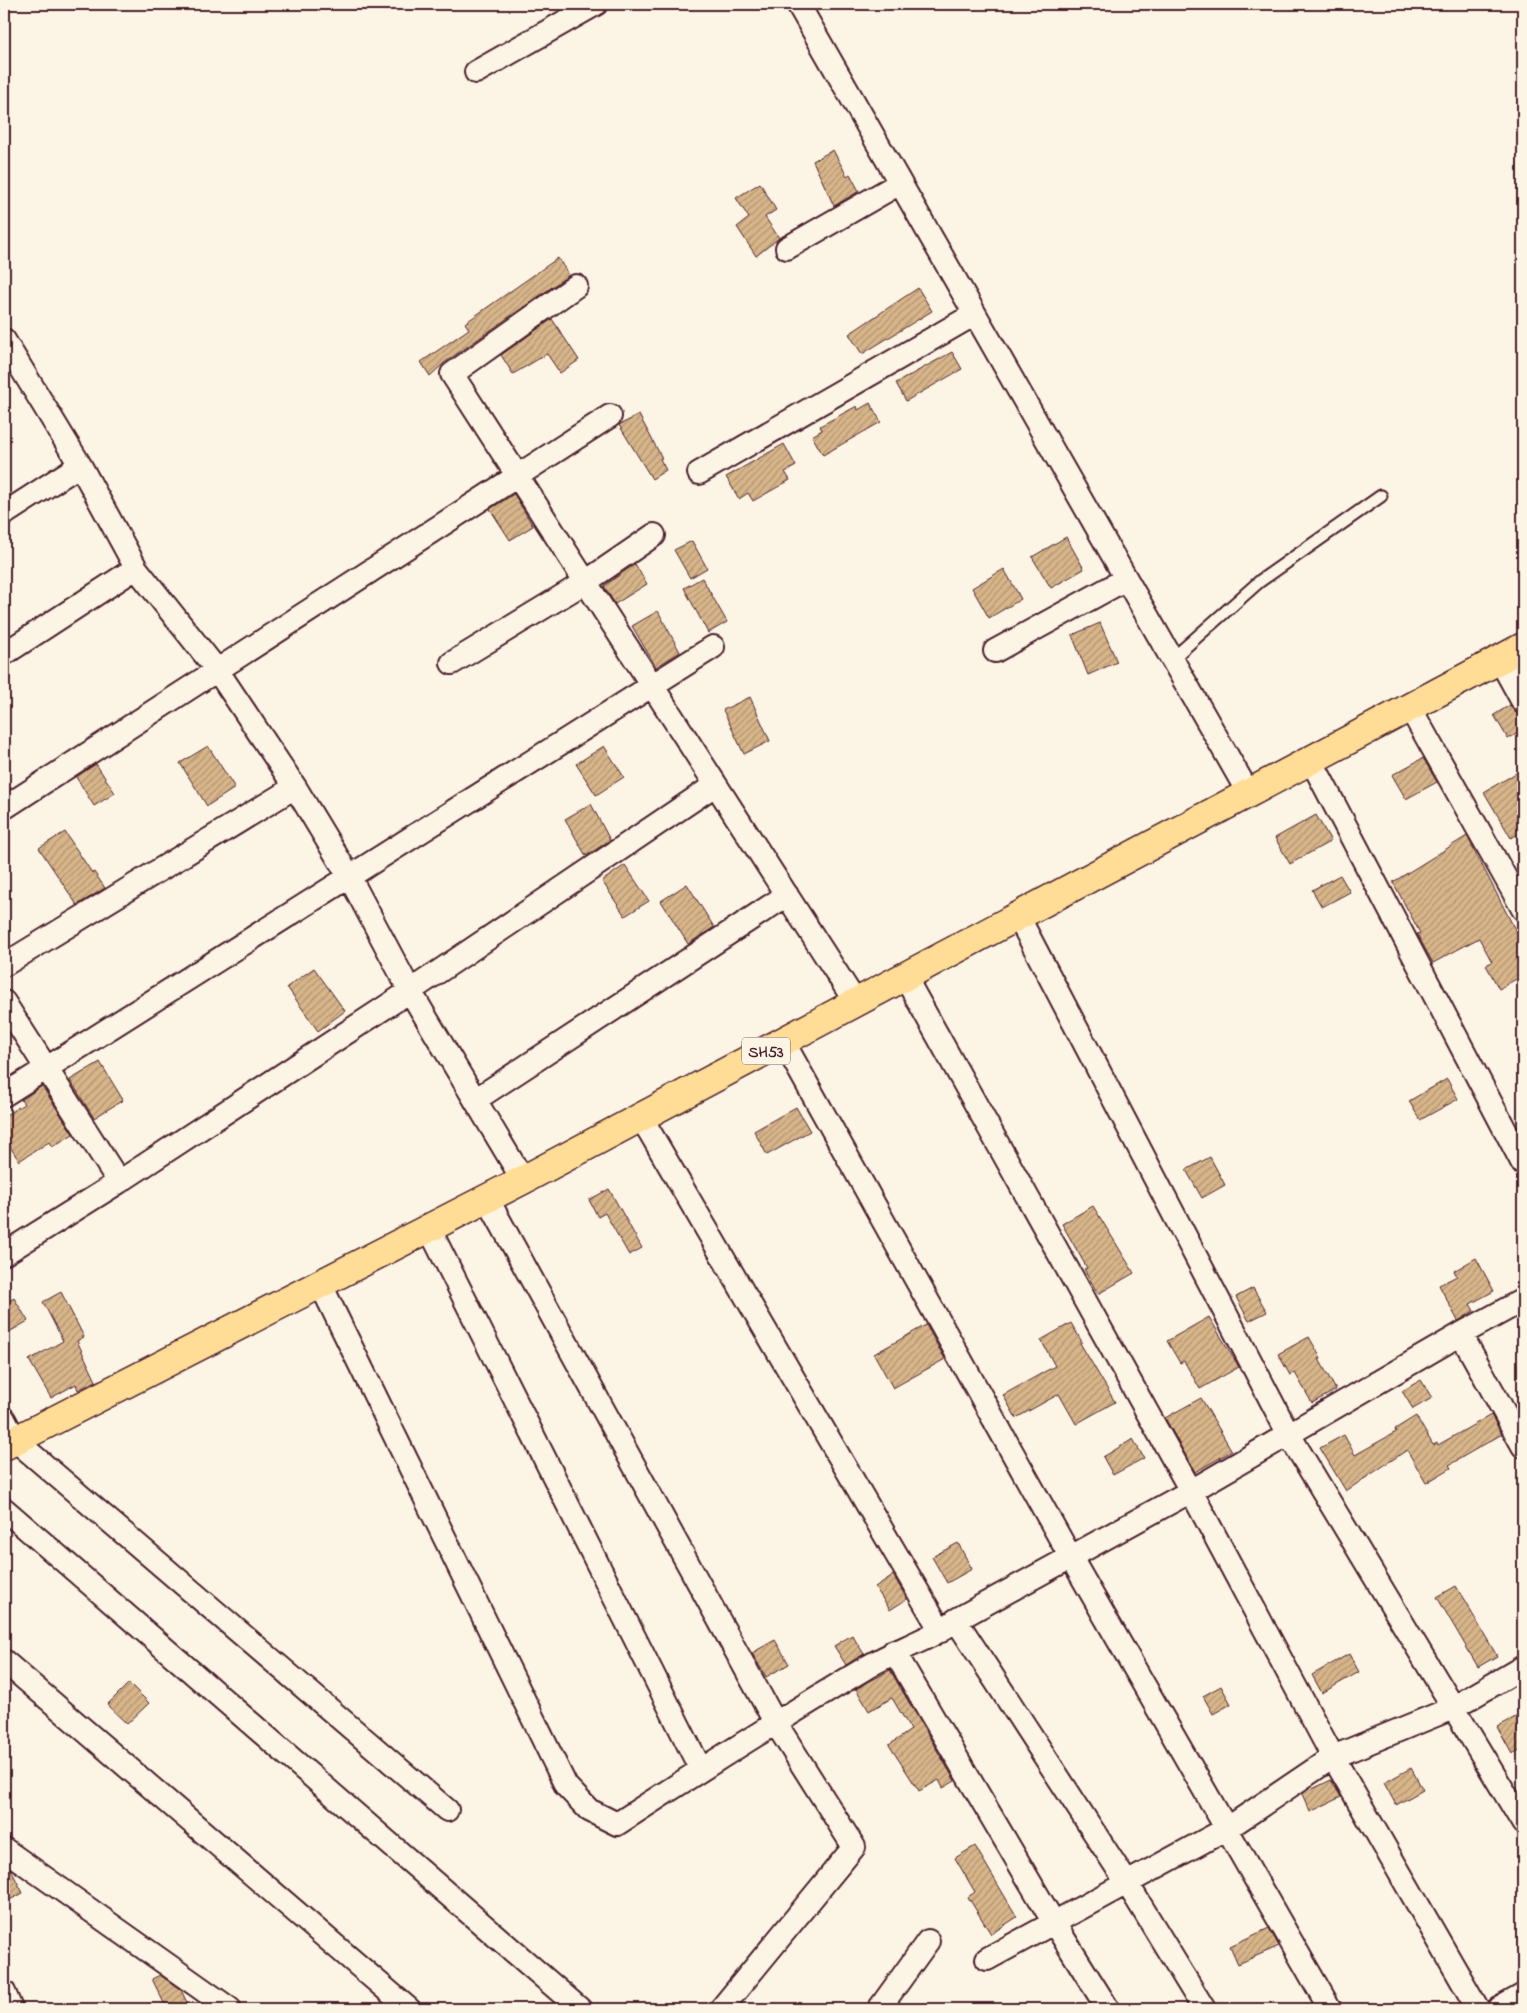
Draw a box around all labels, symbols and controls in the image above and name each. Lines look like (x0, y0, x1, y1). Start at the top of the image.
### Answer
road number: SH53 (742, 1038, 790, 1064)

